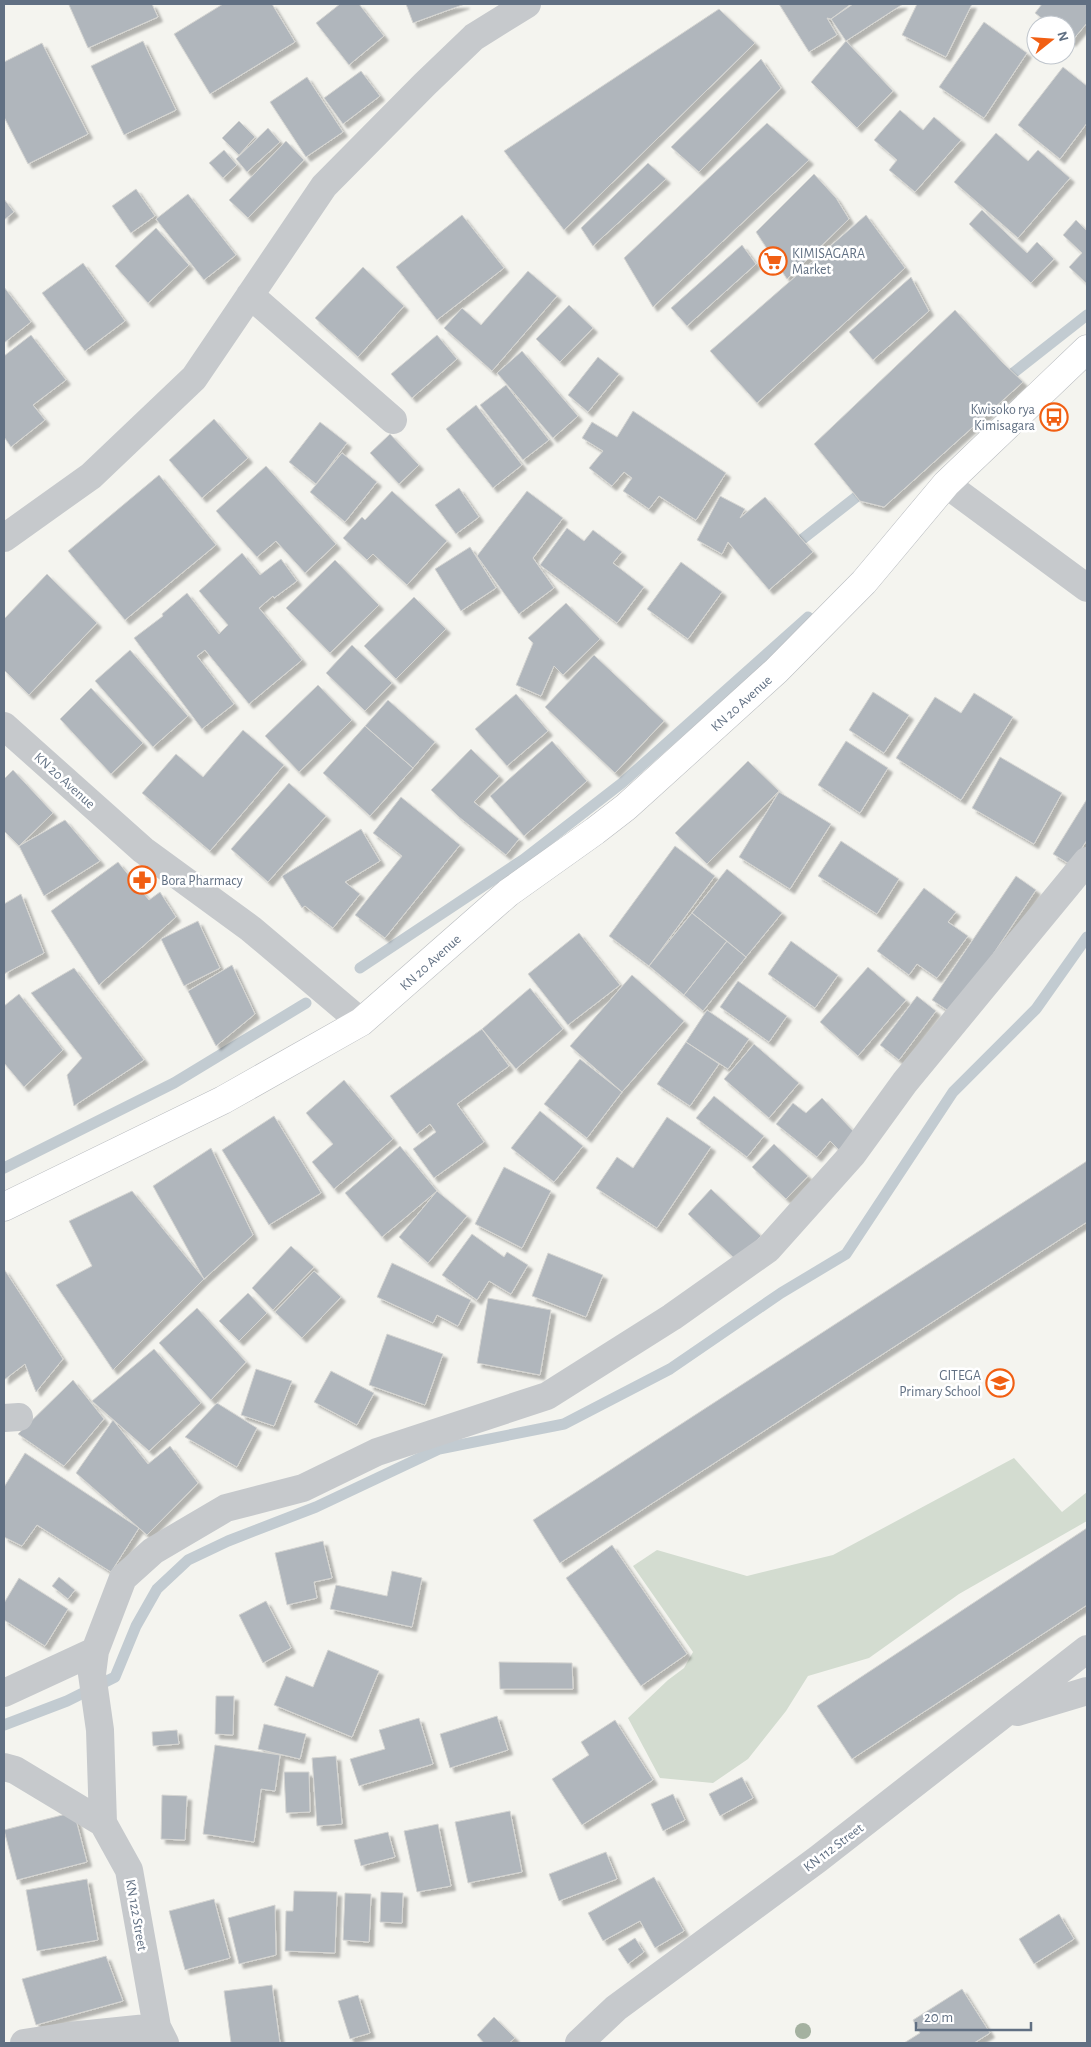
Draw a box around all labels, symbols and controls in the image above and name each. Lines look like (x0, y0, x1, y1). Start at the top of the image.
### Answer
north arrow (1026, 15, 1076, 65)
text: N (1054, 30, 1071, 43)
supermarket icon: KIMISAGARA Market (758, 246, 788, 276)
place label: KIMISAGARA Market (792, 247, 865, 277)
bus stop icon: Kwisoko rya Kimisagara (1039, 402, 1069, 432)
place label: Kwisoko rya Kimisagara (971, 403, 1036, 433)
street label: KN 20 Avenue (709, 673, 775, 735)
street label: KN 20 Avenue (31, 750, 97, 812)
pharmacy icon: Bora Pharmacy (127, 865, 157, 895)
place label: Bora Pharmacy (161, 874, 243, 888)
street label: KN 20 Avenue (398, 932, 464, 994)
school or university icon: GITEGA Primary School (985, 1368, 1015, 1398)
place label: GITEGA Primary School (899, 1369, 981, 1399)
street label: KN 112 Street (801, 1821, 867, 1875)
street label: KN 122 Street (123, 1878, 149, 1953)
scale bar (916, 2000, 1031, 2032)
text: 20 m (924, 2010, 953, 2025)

